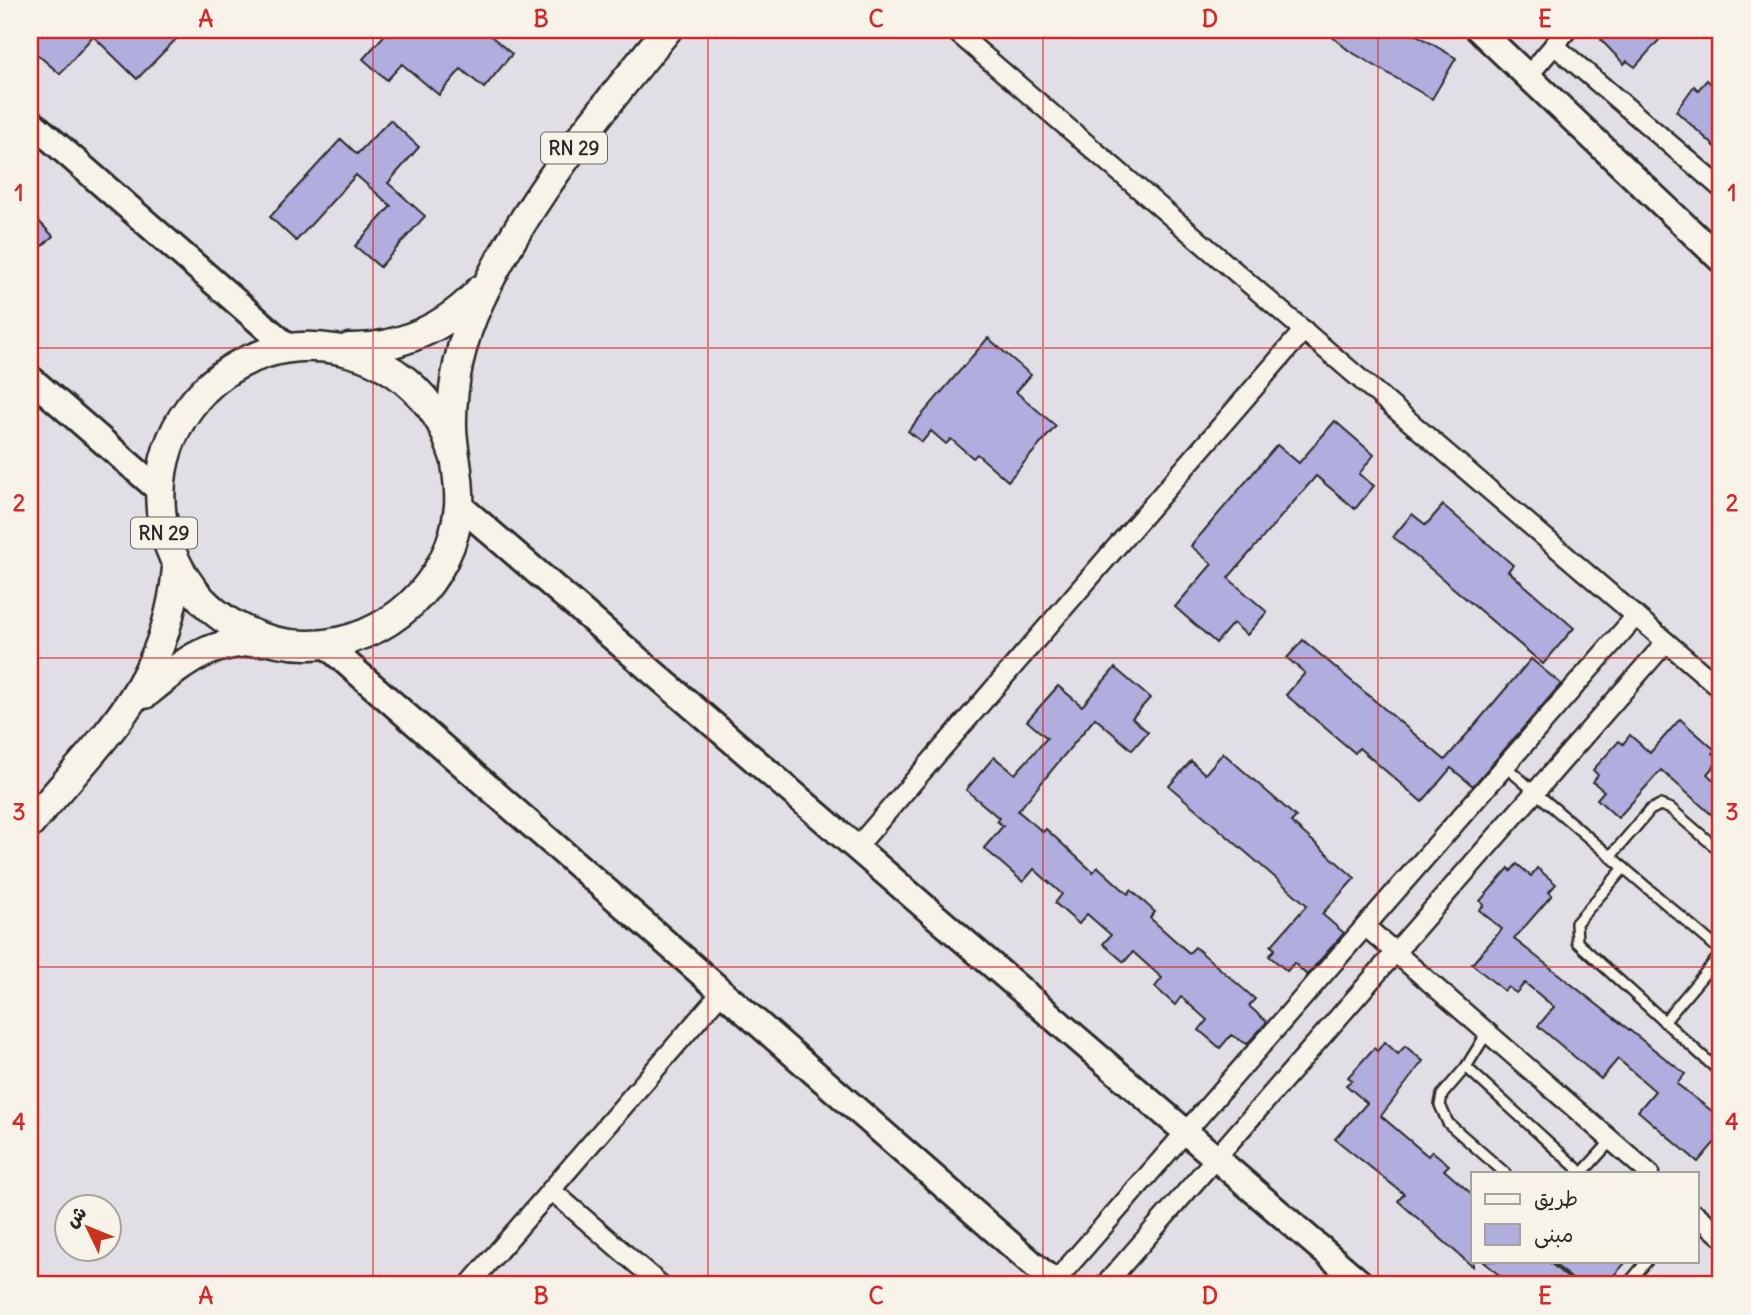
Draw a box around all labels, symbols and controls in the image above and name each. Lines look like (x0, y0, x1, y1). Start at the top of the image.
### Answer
text: A (199, 4, 214, 33)
text: B (533, 4, 549, 33)
text: C (868, 4, 884, 33)
text: D (1202, 4, 1218, 33)
text: E (1538, 4, 1552, 33)
road number: RN 29 (541, 132, 607, 164)
text: 1 (14, 178, 24, 207)
text: 1 (1727, 178, 1737, 207)
text: 2 (13, 488, 26, 517)
text: 2 (1726, 488, 1739, 517)
road number: RN 29 (131, 518, 197, 548)
text: 3 (12, 797, 26, 826)
text: 3 (1725, 797, 1739, 826)
text: 4 (12, 1107, 26, 1136)
text: 4 (1725, 1107, 1739, 1136)
legend (1471, 1172, 1698, 1262)
text: طريق (1534, 1185, 1578, 1212)
north arrow (52, 1192, 122, 1262)
text: ش (60, 1201, 92, 1232)
text: مبنى (1534, 1221, 1573, 1249)
text: A (199, 1281, 214, 1310)
text: B (533, 1281, 549, 1310)
text: C (868, 1281, 884, 1310)
text: D (1202, 1281, 1218, 1310)
text: E (1538, 1281, 1552, 1310)

